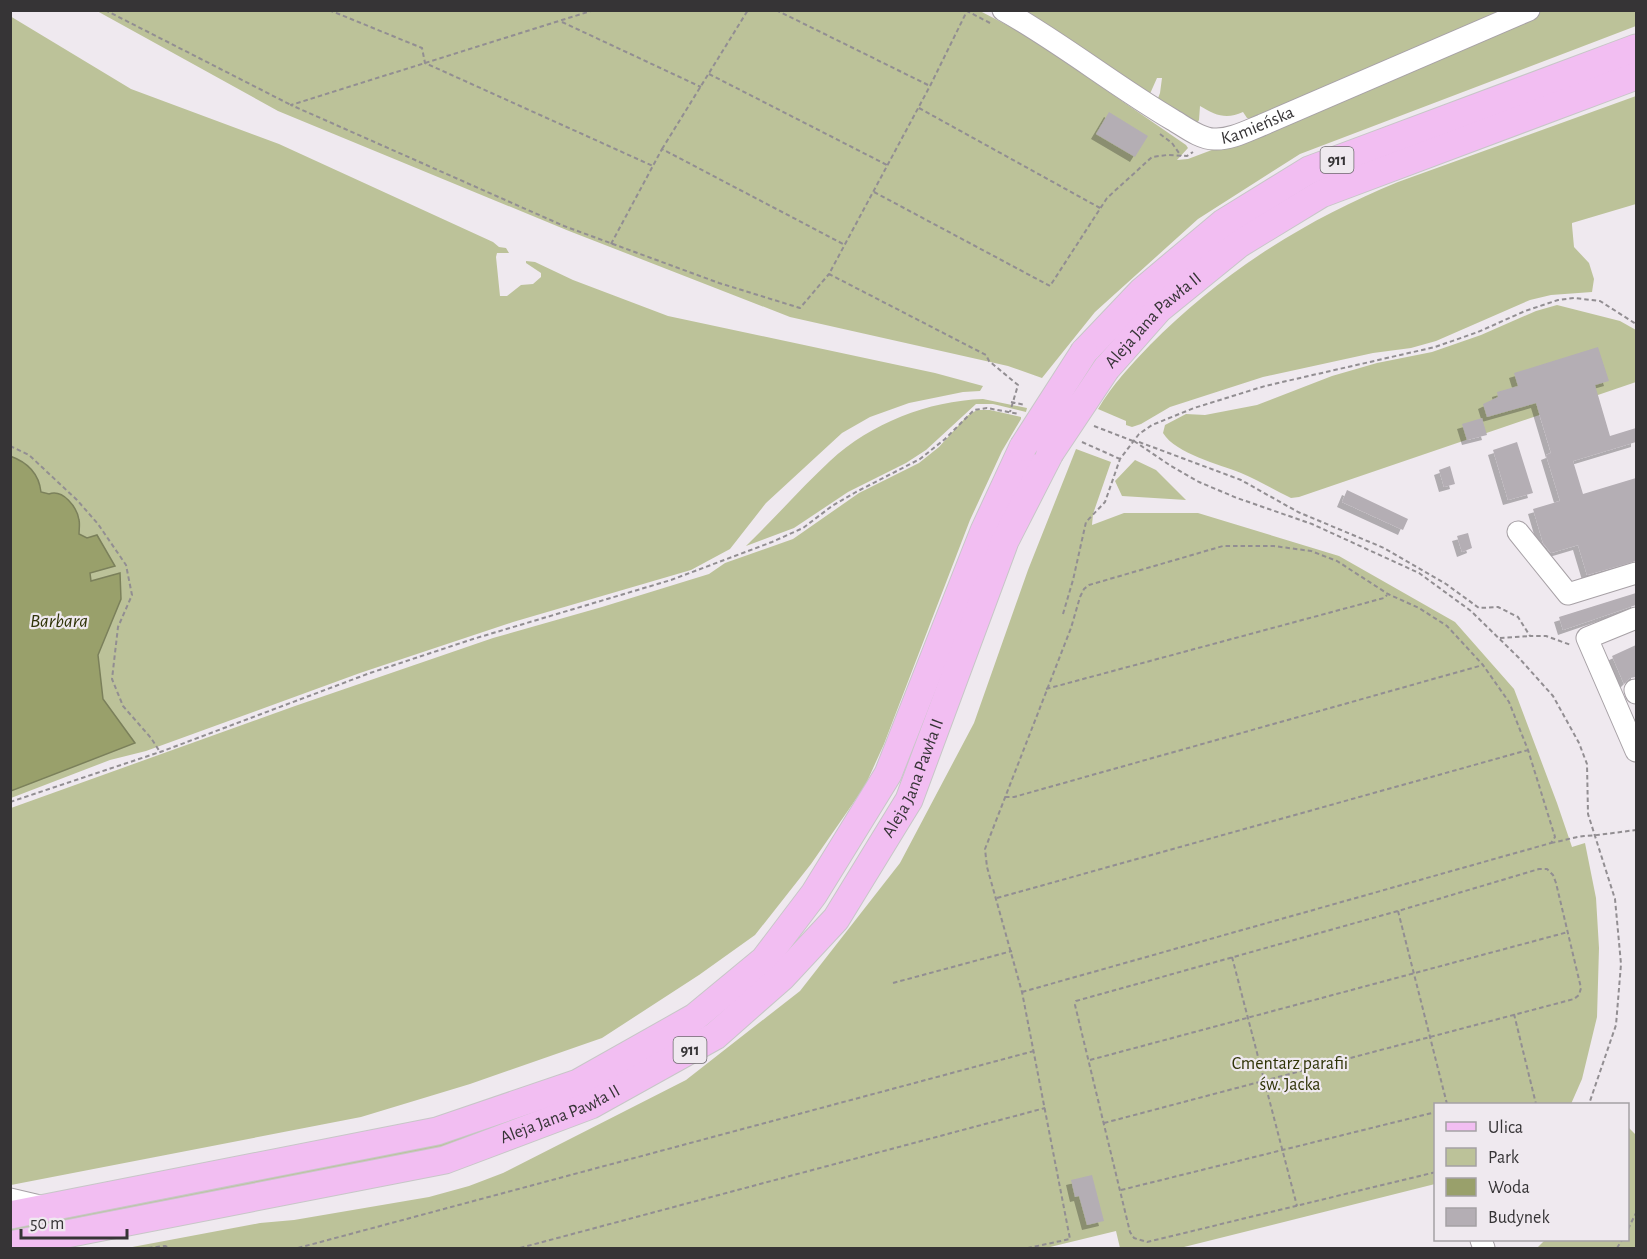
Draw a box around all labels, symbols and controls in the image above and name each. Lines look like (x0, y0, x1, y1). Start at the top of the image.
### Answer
street label: Kamieńska (1220, 103, 1297, 148)
road number: 911 (1320, 147, 1354, 173)
street label: Aleja Jana Pawła II (1102, 269, 1205, 372)
water label: Barbara (30, 611, 88, 631)
street label: Aleja Jana Pawła II (879, 716, 947, 841)
road number: 911 (674, 1037, 706, 1063)
park label: Cmentarz parafii św. Jacka (1232, 1055, 1348, 1094)
street label: Aleja Jana Pawła II (498, 1082, 623, 1147)
legend (1434, 1103, 1629, 1241)
text: Ulica (1488, 1119, 1523, 1137)
text: Park (1488, 1149, 1520, 1167)
text: Woda (1488, 1179, 1530, 1197)
scale bar (21, 1202, 128, 1240)
text: Budynek (1488, 1209, 1550, 1227)
text: 50 m (30, 1215, 64, 1233)

